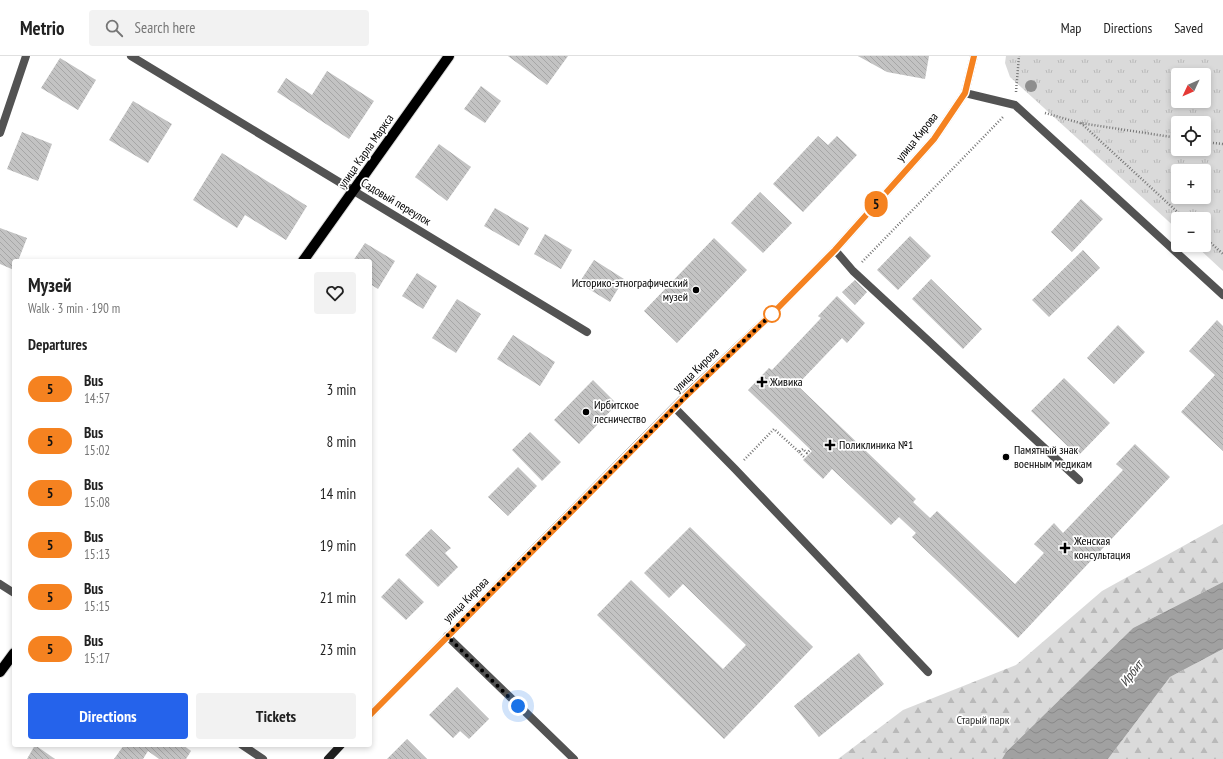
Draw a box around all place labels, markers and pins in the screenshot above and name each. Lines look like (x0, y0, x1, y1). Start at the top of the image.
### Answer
place label: Историко-этнографический музей (572, 275, 688, 304)
marker: Историко-этнографический музей (691, 285, 701, 295)
unlabelled marker (763, 305, 781, 323)
place label: Живика (769, 374, 803, 389)
marker: Живика (757, 377, 767, 387)
place label: Ирбитское лесничество (593, 397, 646, 426)
marker: Ирбитское лесничество (581, 407, 591, 417)
place label: Поликлиника №1 (839, 437, 913, 452)
marker: Поликлиника №1 (824, 439, 836, 451)
place label: Памятный знак военным медикам (1014, 442, 1092, 471)
marker: Памятный знак военным медикам (1001, 452, 1011, 462)
place label: Женская консультация (1073, 533, 1131, 562)
marker: Женская консультация (1059, 542, 1071, 554)

